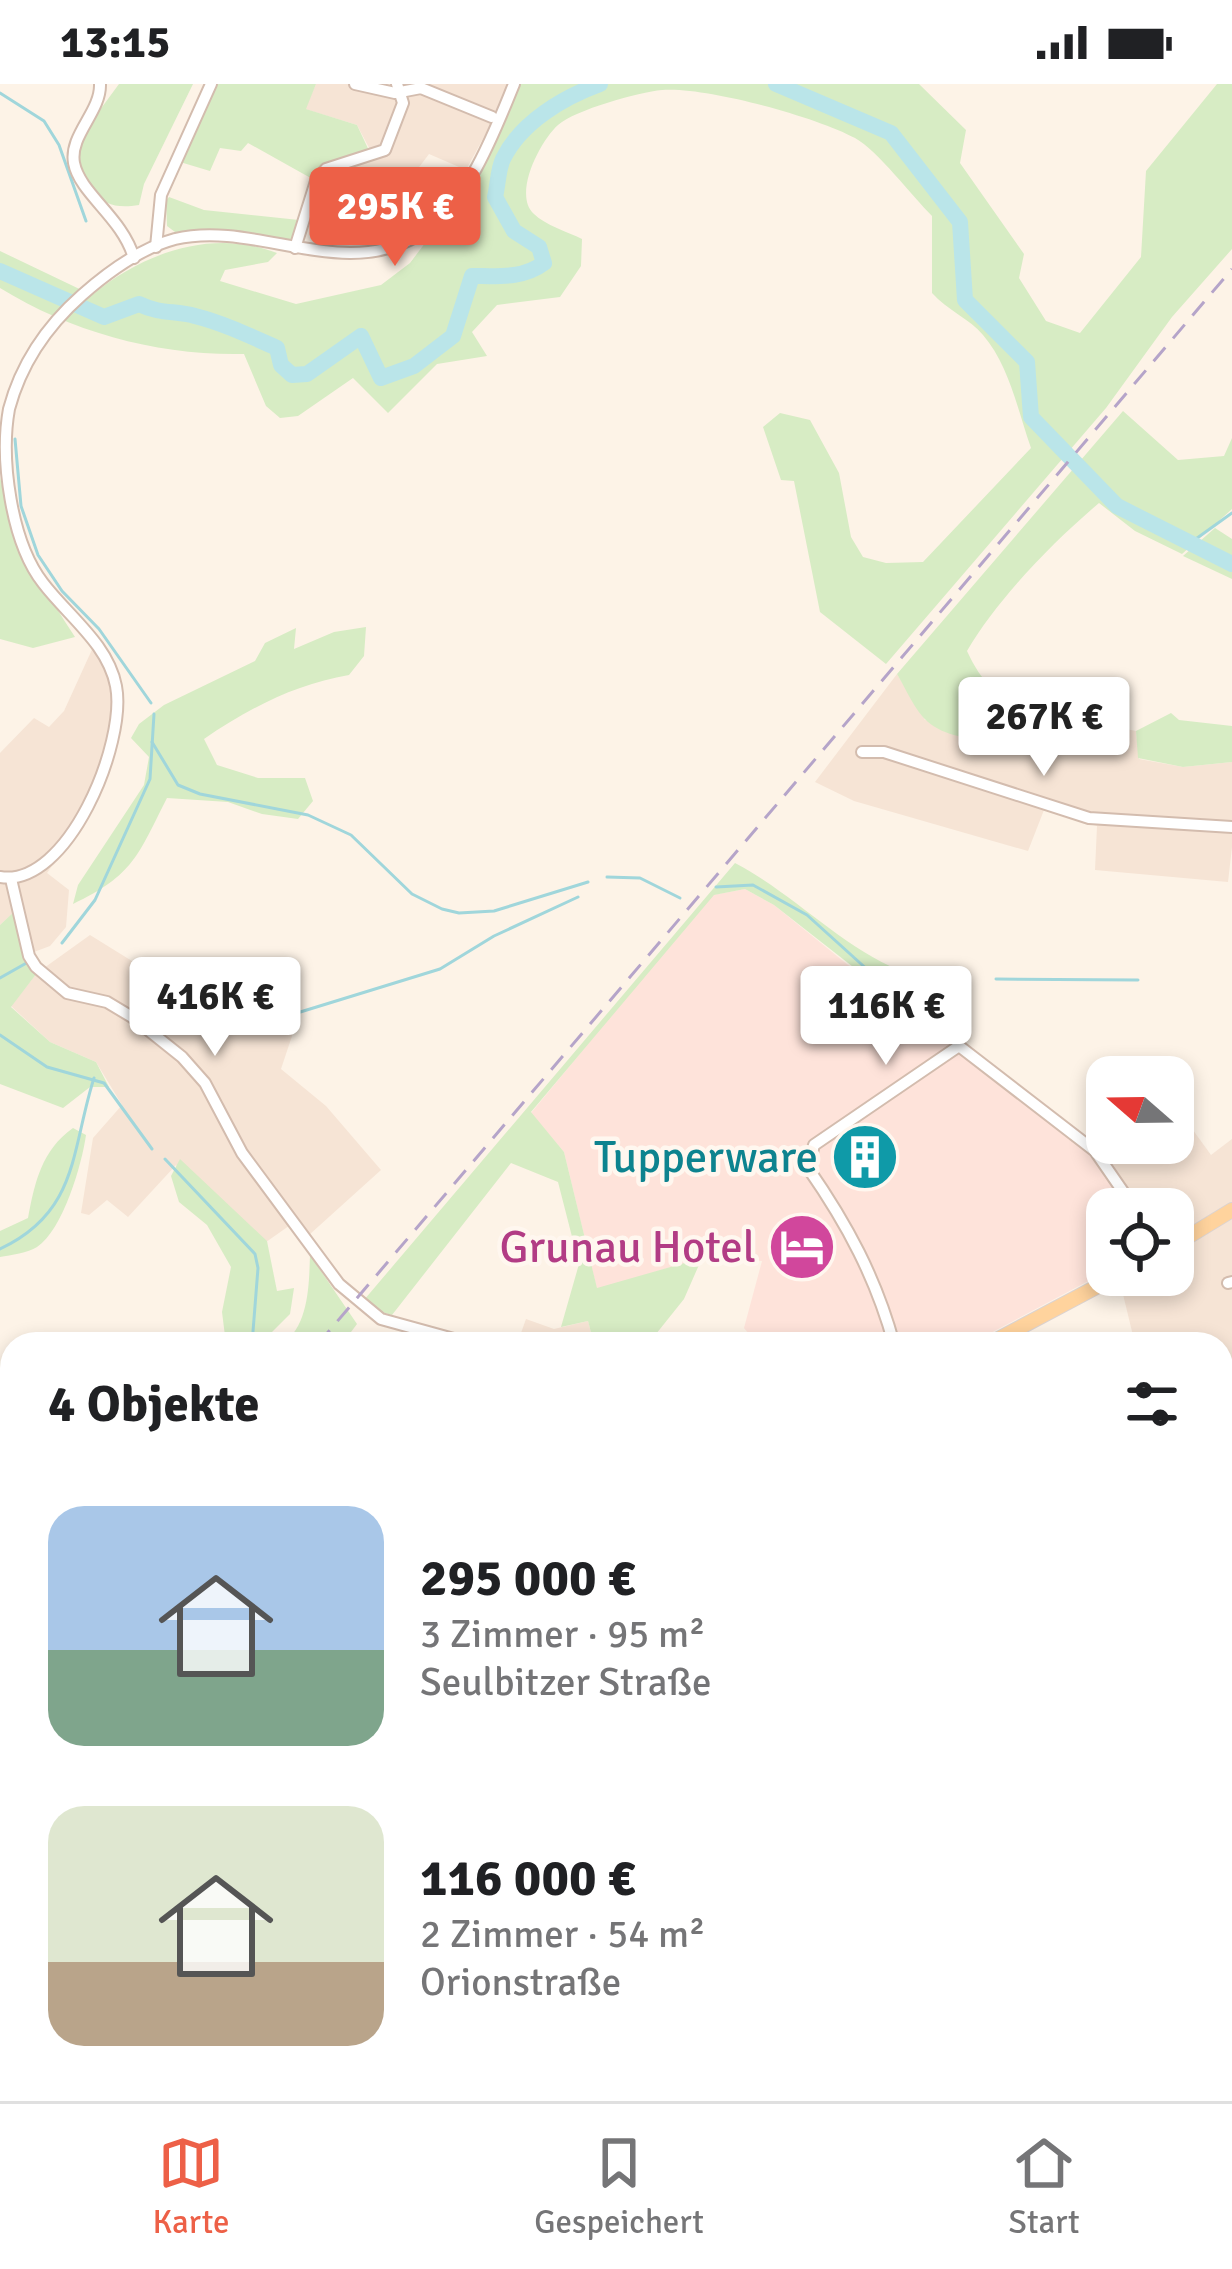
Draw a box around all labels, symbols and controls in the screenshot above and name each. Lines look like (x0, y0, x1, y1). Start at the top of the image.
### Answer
text: 13:15 (60, 15, 170, 70)
pin: 295K € (297, 167, 493, 269)
text: 295K € (336, 182, 454, 230)
pin: 267K € (946, 677, 1142, 779)
text: 267K € (985, 692, 1103, 740)
pin: 416K € (117, 957, 313, 1059)
pin: 116K € (788, 966, 984, 1068)
text: 416K € (156, 972, 274, 1020)
text: 116K € (827, 981, 945, 1029)
north arrow (1086, 1056, 1194, 1164)
map controls (1086, 1056, 1194, 1296)
building icon: Tupperware (830, 1122, 900, 1192)
place label: Tupperware (594, 1130, 818, 1185)
button: locate (1086, 1188, 1194, 1296)
hotel icon: Grunau Hotel (767, 1212, 837, 1282)
place label: Grunau Hotel (500, 1220, 756, 1275)
icon: filters (1119, 1371, 1185, 1437)
text: 4 Objekte (48, 1373, 260, 1436)
text: 295 000 € (420, 1547, 635, 1610)
icon: home (144, 1554, 288, 1698)
text: 3 Zimmer · 95 m² (420, 1610, 705, 1658)
text: Seulbitzer Straße (420, 1658, 712, 1706)
text: 116 000 € (420, 1847, 635, 1910)
icon: home (144, 1854, 288, 1998)
text: 2 Zimmer · 54 m² (420, 1910, 705, 1958)
text: Orionstraße (420, 1958, 621, 2006)
tab: Karte (152, 2130, 229, 2243)
tab: Gespeichert (534, 2130, 704, 2243)
tab: Start (1009, 2130, 1080, 2243)

